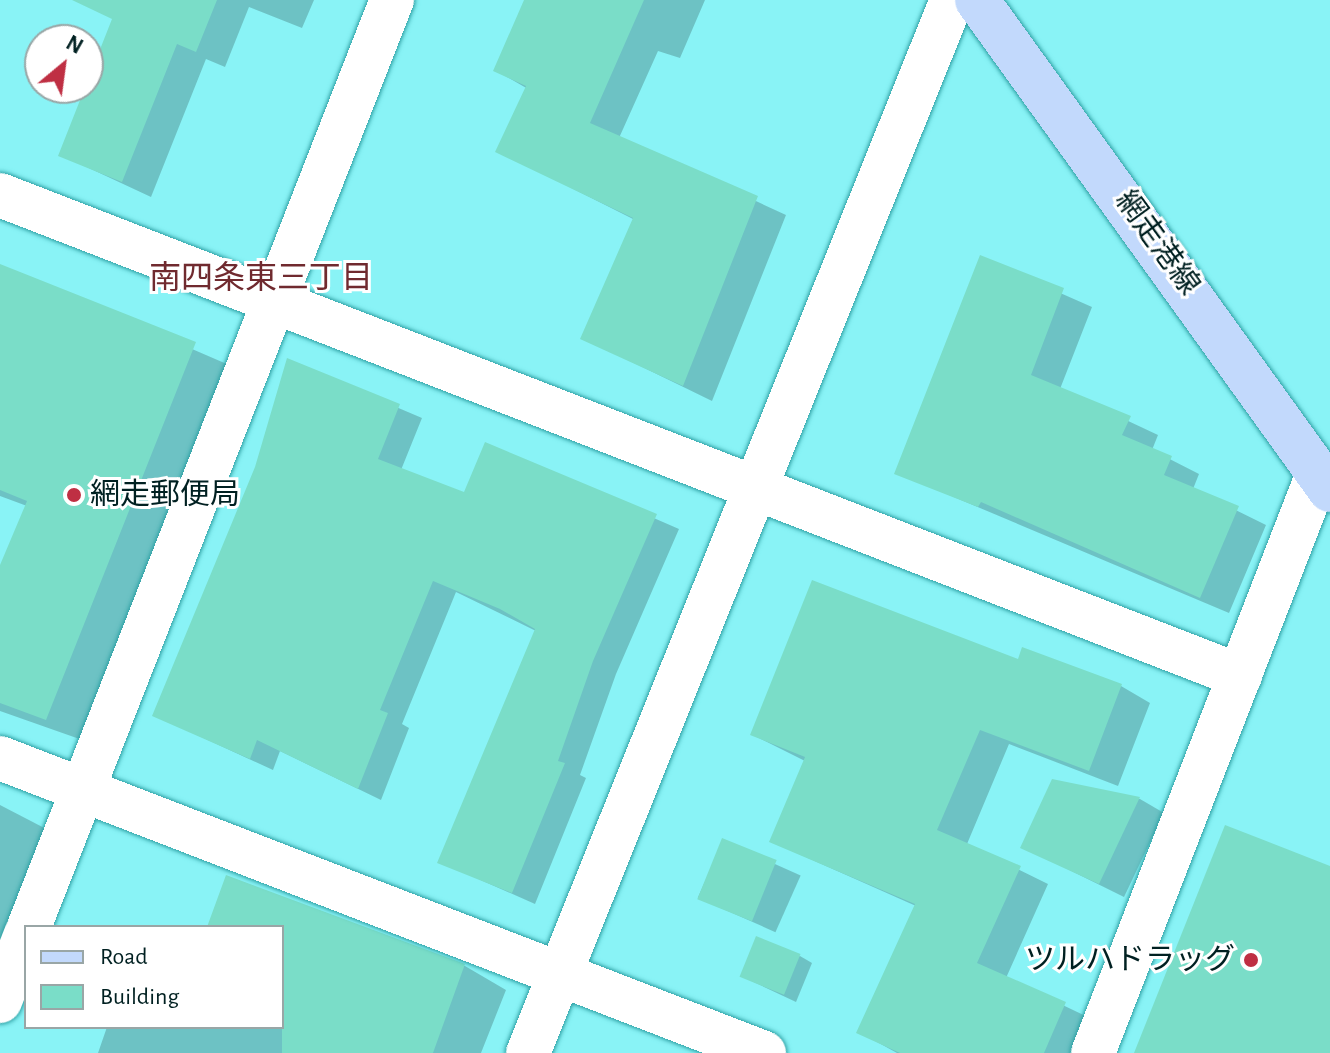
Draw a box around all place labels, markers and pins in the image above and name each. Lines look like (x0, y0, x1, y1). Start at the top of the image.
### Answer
place label: 網走郵便局 (90, 477, 240, 513)
marker: 網走郵便局 (65, 486, 83, 504)
place label: ツルハドラッグ (1025, 942, 1235, 978)
marker: ツルハドラッグ (1242, 951, 1260, 969)

